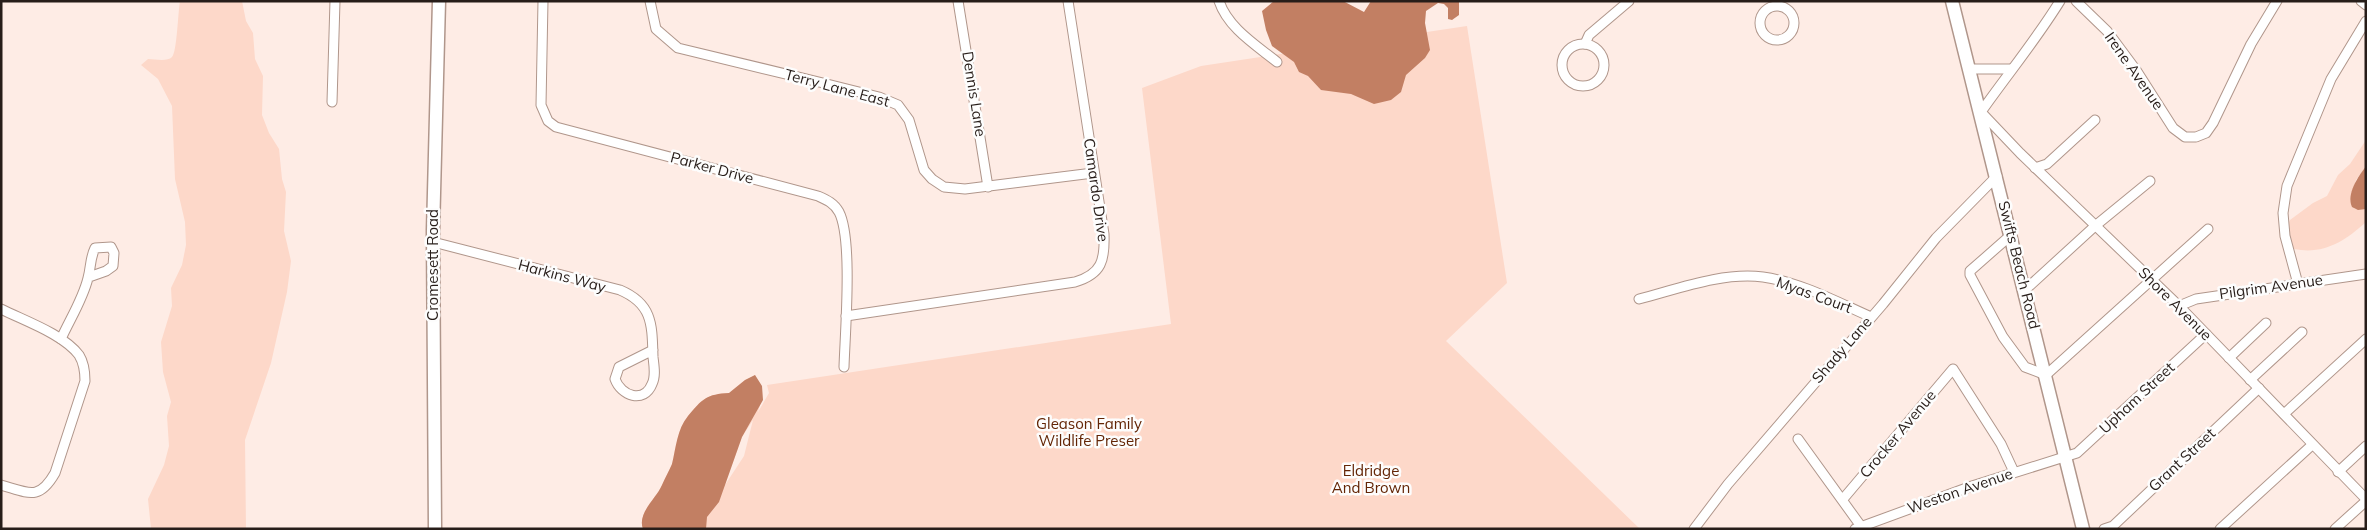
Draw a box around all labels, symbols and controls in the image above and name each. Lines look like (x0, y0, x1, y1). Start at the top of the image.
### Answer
street label: Irene Avenue (2101, 28, 2168, 113)
street label: Dennis Lane (958, 50, 991, 138)
street label: Terry Lane East (783, 64, 892, 111)
street label: Camardo Drive (1080, 137, 1113, 243)
street label: Parker Drive (669, 147, 756, 188)
street label: Swifts Beach Road (1994, 199, 2045, 331)
street label: Cromesett Road (423, 209, 442, 321)
street label: Harkins Way (516, 255, 608, 296)
street label: Shore Avenue (2135, 263, 2216, 344)
street label: Pilgrim Avenue (2218, 270, 2324, 303)
street label: Myas Court (1774, 272, 1855, 317)
street label: Shady Lane (1808, 312, 1876, 387)
street label: Upham Street (2095, 358, 2178, 437)
street label: Crocker Avenue (1855, 386, 1940, 481)
park label: Gleason Family Wildlife Preser (1036, 414, 1142, 450)
street label: Grant Street (2144, 424, 2219, 495)
park label: Eldridge And Brown (1332, 461, 1410, 497)
street label: Weston Avenue (1905, 464, 2015, 517)

